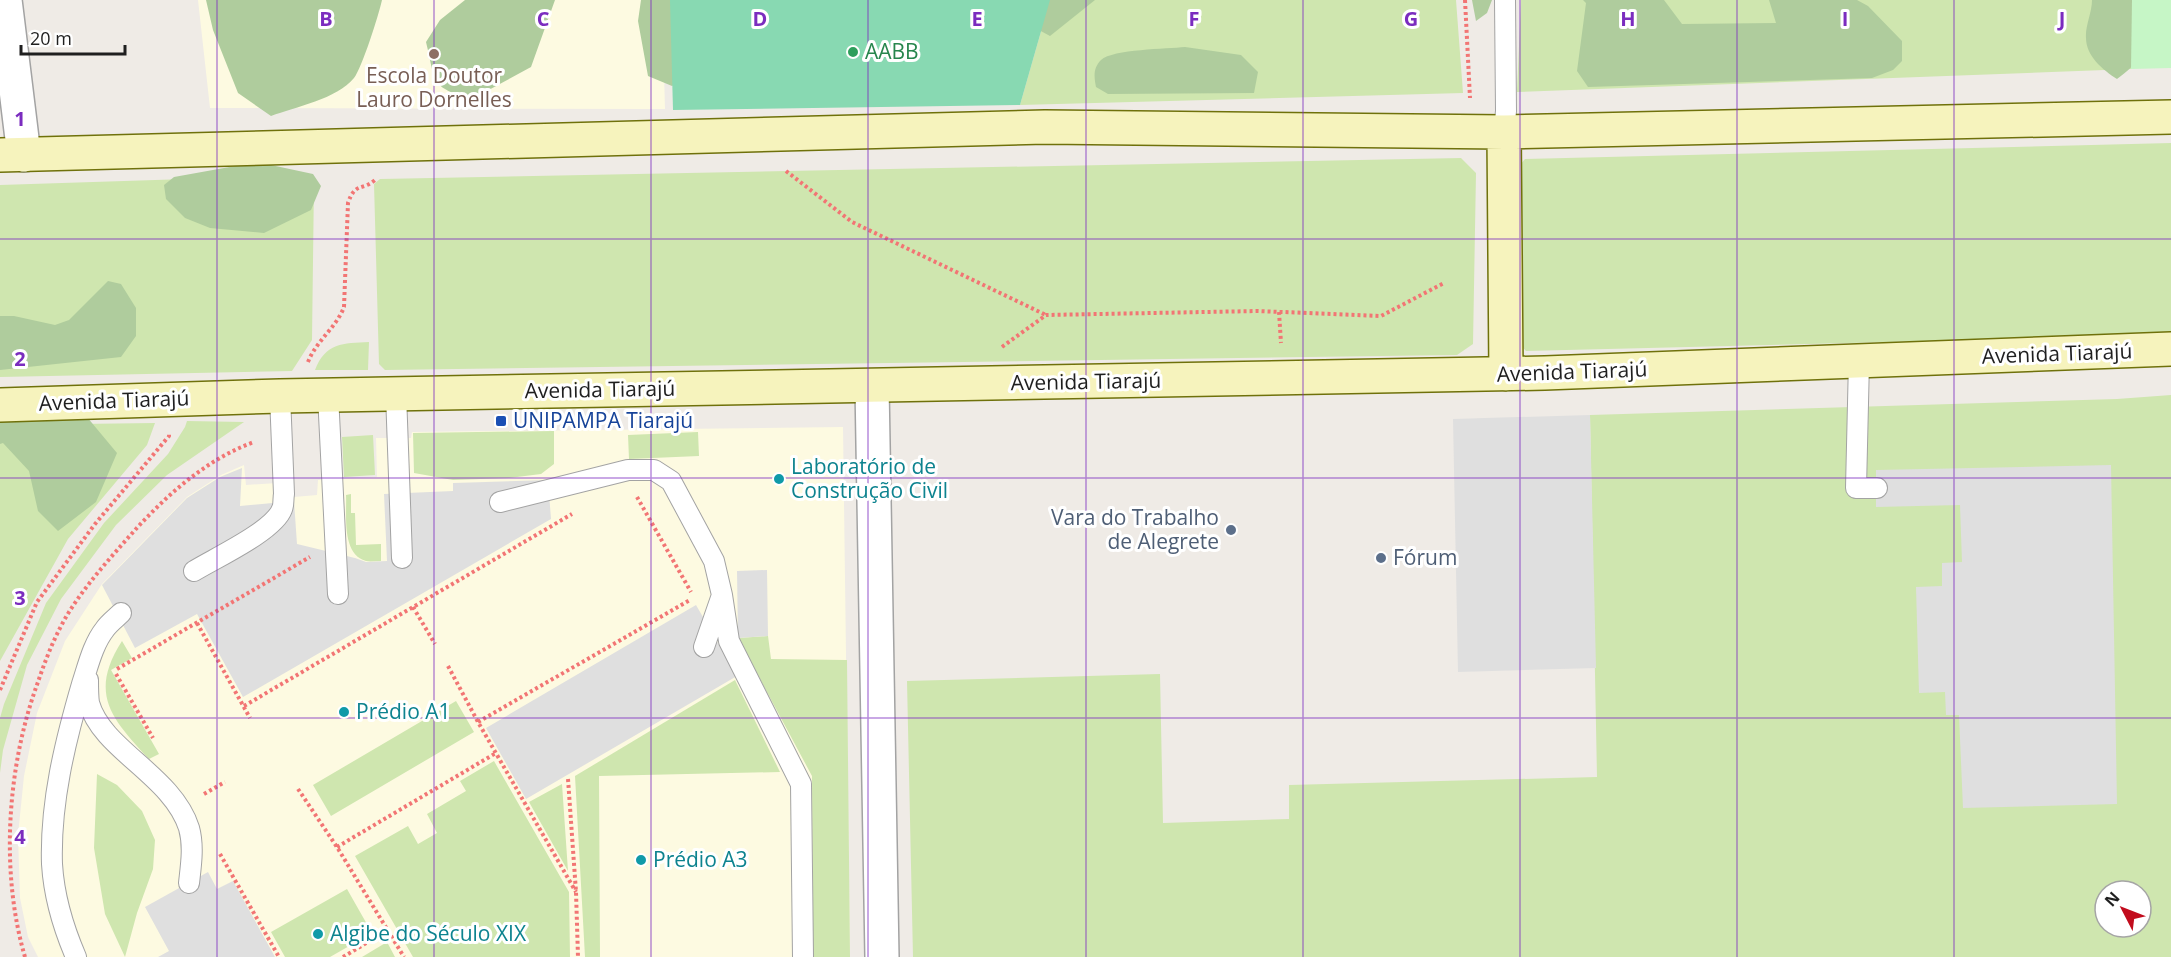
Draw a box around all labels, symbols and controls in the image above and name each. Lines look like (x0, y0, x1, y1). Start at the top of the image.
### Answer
text: B (319, 5, 333, 32)
text: C (537, 5, 550, 32)
text: D (753, 5, 767, 32)
text: E (971, 5, 983, 32)
text: F (1189, 5, 1199, 32)
text: G (1404, 5, 1418, 32)
text: H (1620, 5, 1636, 32)
text: I (1842, 5, 1848, 32)
text: J (2057, 5, 2065, 32)
scale bar (21, 18, 124, 56)
text: 20 m (30, 26, 72, 50)
place label: AABB (865, 37, 919, 65)
marker: AABB (846, 45, 860, 59)
marker: Escola Doutor Lauro Dornelles (427, 47, 441, 61)
place label: Escola Doutor Lauro Dornelles (356, 61, 512, 113)
text: 1 (14, 105, 26, 132)
street label: Avenida Tiarajú (1981, 336, 2133, 370)
text: 2 (14, 345, 26, 372)
street label: Avenida Tiarajú (1496, 354, 1648, 388)
street label: Avenida Tiarajú (1010, 366, 1162, 396)
street label: Avenida Tiarajú (524, 374, 676, 404)
street label: Avenida Tiarajú (38, 383, 190, 417)
place label: UNIPAMPA Tiarajú (513, 406, 693, 434)
marker: UNIPAMPA Tiarajú (494, 414, 508, 428)
place label: Laboratório de Construção Civil (791, 452, 948, 504)
marker: Laboratório de Construção Civil (772, 472, 786, 486)
place label: Vara do Trabalho de Alegrete (1051, 503, 1219, 555)
marker: Vara do Trabalho de Alegrete (1224, 523, 1238, 537)
place label: Fórum (1393, 543, 1457, 571)
marker: Fórum (1374, 551, 1388, 565)
text: 3 (14, 584, 26, 611)
place label: Prédio A1 (356, 697, 451, 725)
marker: Prédio A1 (337, 705, 351, 719)
text: 4 (14, 823, 26, 850)
place label: Prédio A3 (653, 845, 748, 873)
marker: Prédio A3 (634, 853, 648, 867)
north arrow (2093, 879, 2153, 939)
text: N (2099, 887, 2124, 911)
place label: Algibe do Século XIX (330, 919, 527, 947)
marker: Algibe do Século XIX (311, 927, 325, 941)

